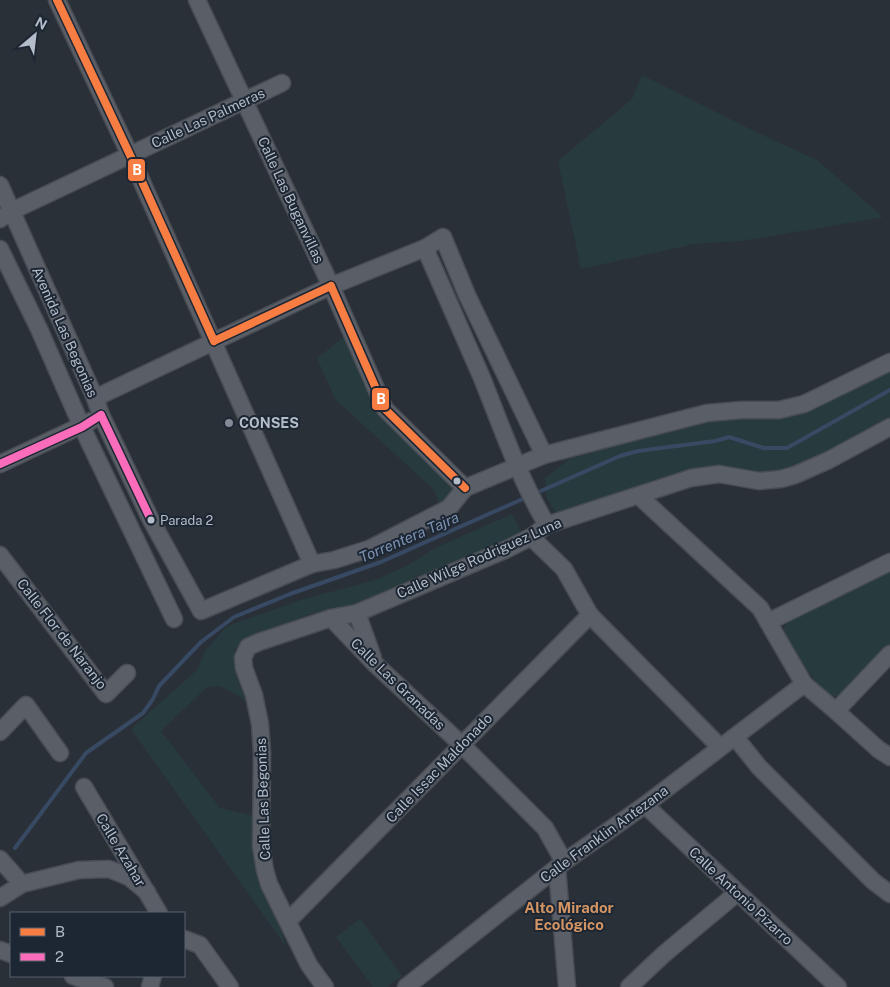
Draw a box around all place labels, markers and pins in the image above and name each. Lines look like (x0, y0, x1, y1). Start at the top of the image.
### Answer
place label: CONSES (239, 415, 299, 431)
marker: CONSES (223, 417, 235, 429)
unlabelled marker (452, 476, 462, 486)
place label: Parada 2 (160, 513, 213, 528)
marker: Parada 2 (146, 515, 156, 525)

